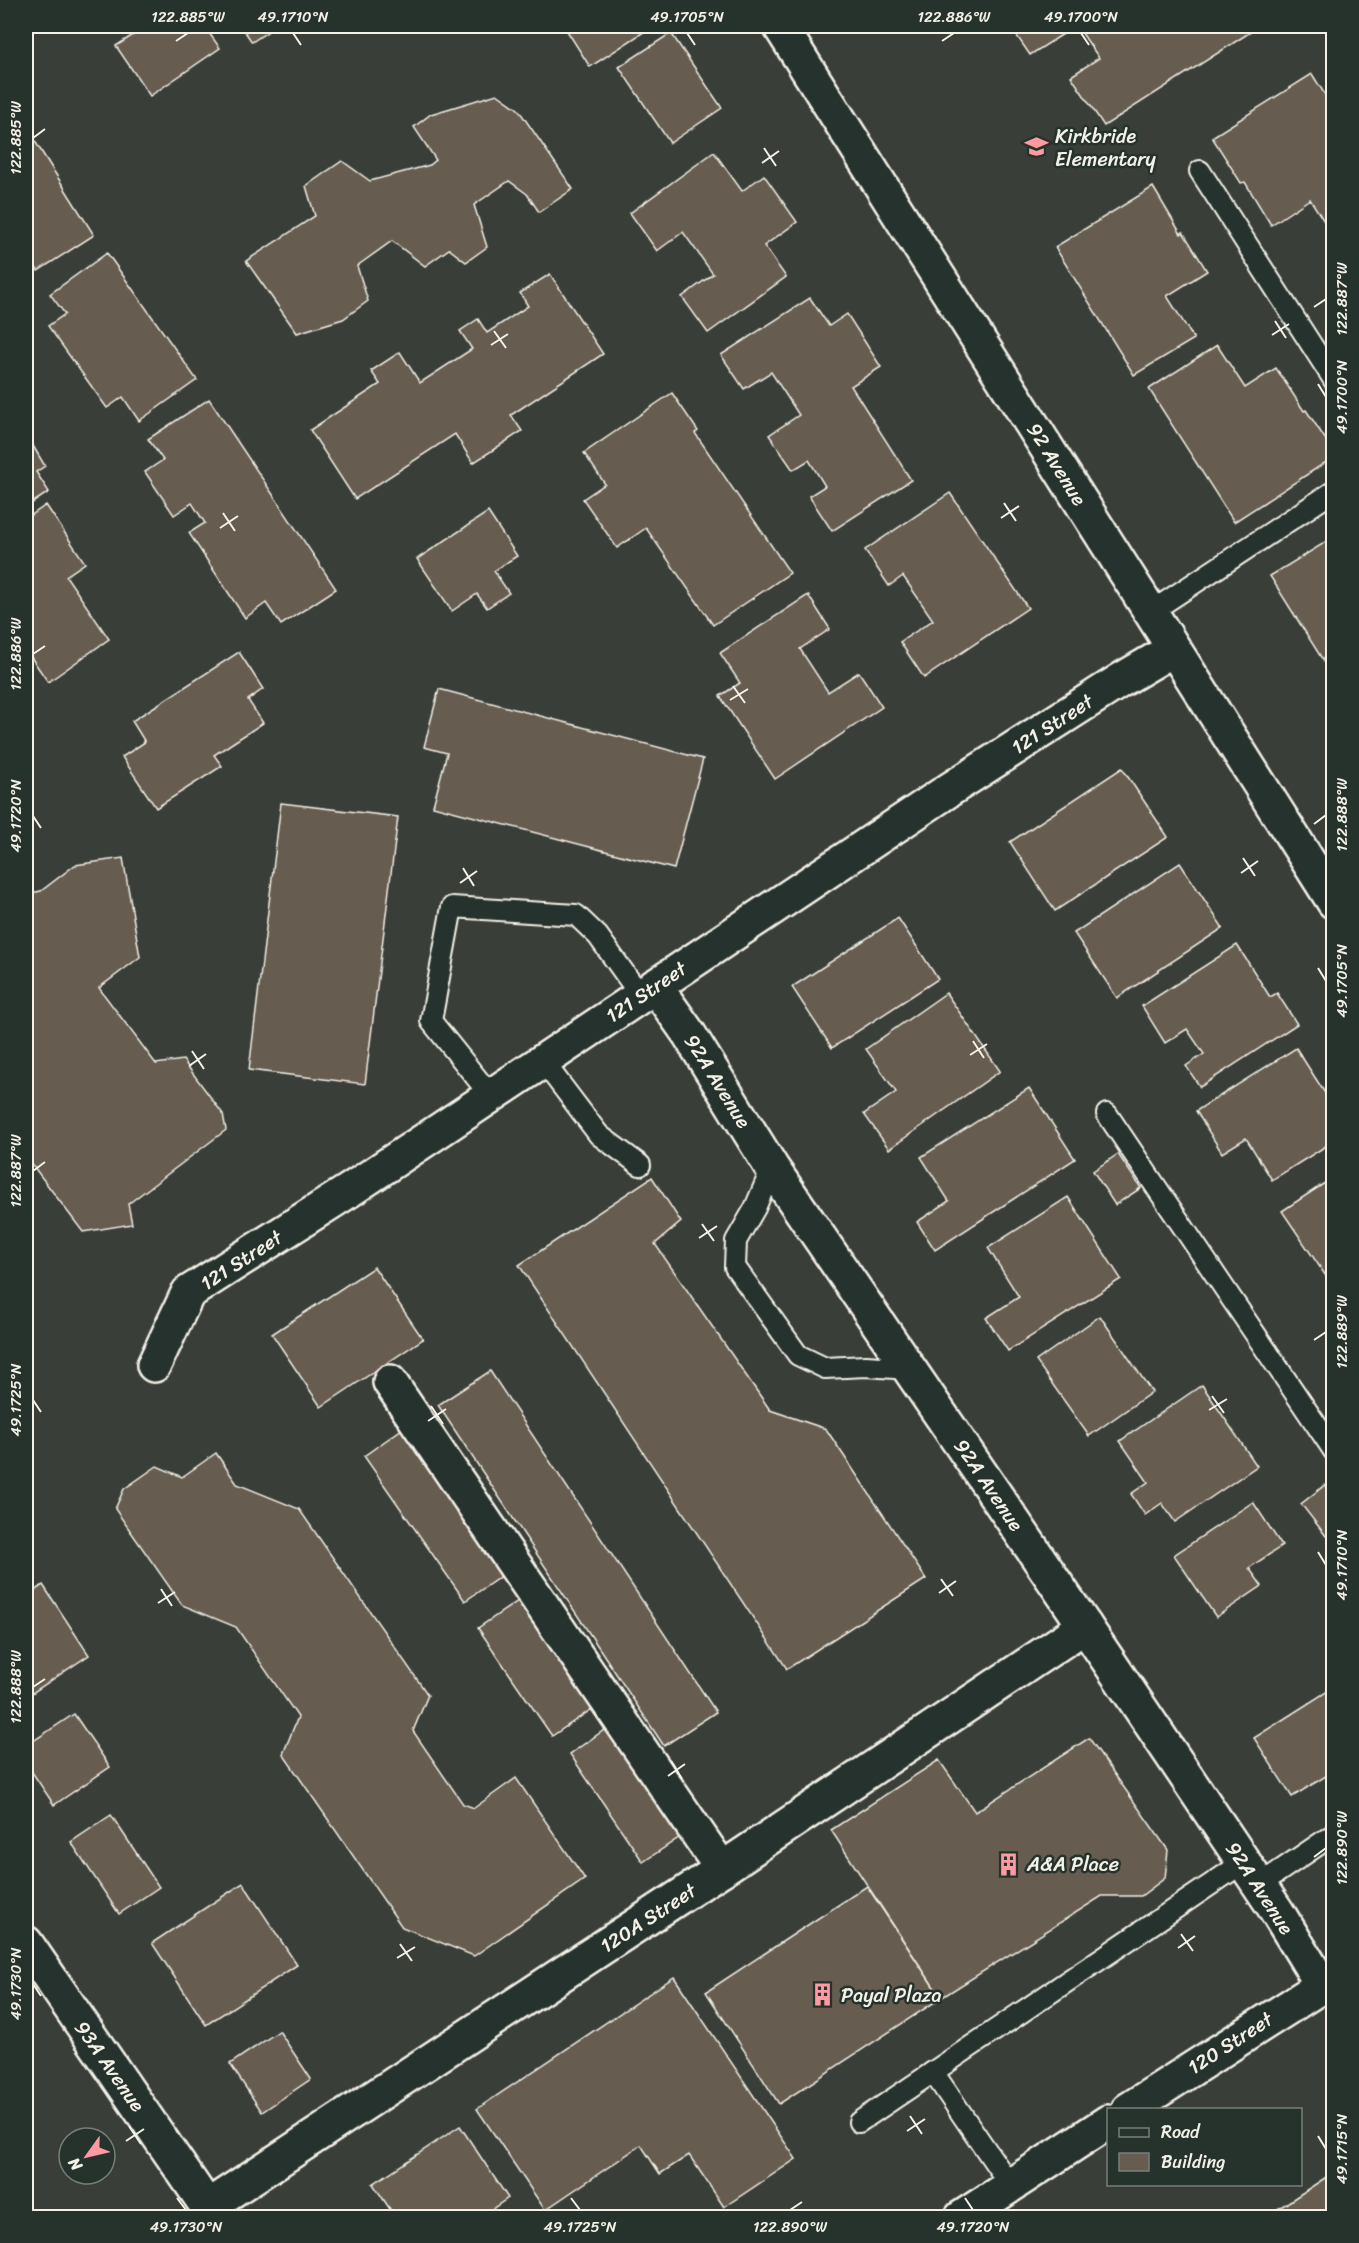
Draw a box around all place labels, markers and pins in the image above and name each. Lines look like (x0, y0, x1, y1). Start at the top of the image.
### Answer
place label: Kirkbride Elementary (1055, 119, 1157, 177)
school or university icon: Kirkbride Elementary (1024, 134, 1050, 160)
place label: A&A Place (1026, 1847, 1119, 1882)
building icon: A&A Place (996, 1851, 1022, 1877)
place label: Payal Plaza (841, 1978, 942, 2013)
building icon: Payal Plaza (810, 1982, 836, 2008)

